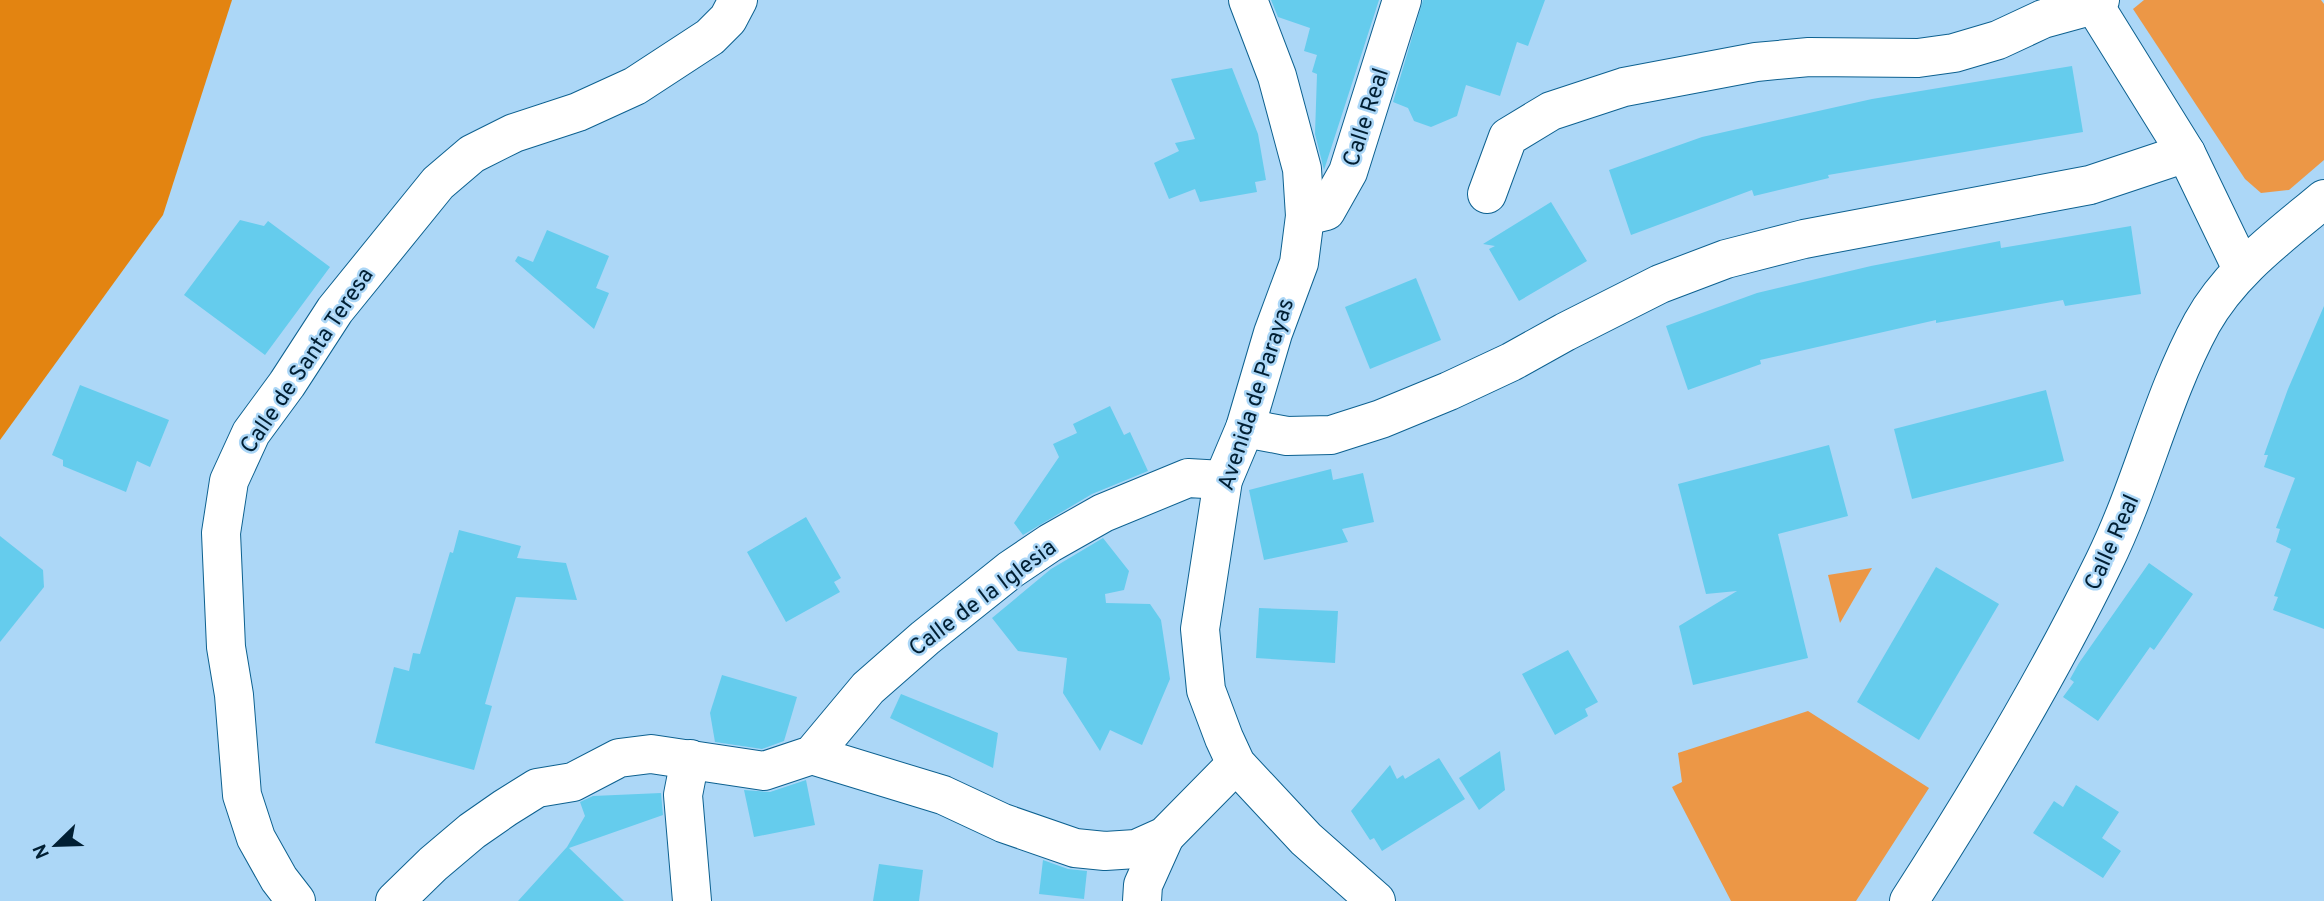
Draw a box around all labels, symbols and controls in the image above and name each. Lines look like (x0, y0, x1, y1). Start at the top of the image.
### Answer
street label: Calle Real (1338, 65, 1397, 171)
street label: Calle de Santa Teresa (235, 263, 381, 460)
street label: Avenida de Parayas (1213, 295, 1302, 494)
street label: Calle Real (2079, 491, 2147, 595)
street label: Calle de la Iglesia (904, 534, 1063, 664)
north arrow (21, 810, 91, 880)
text: N (28, 840, 56, 862)

